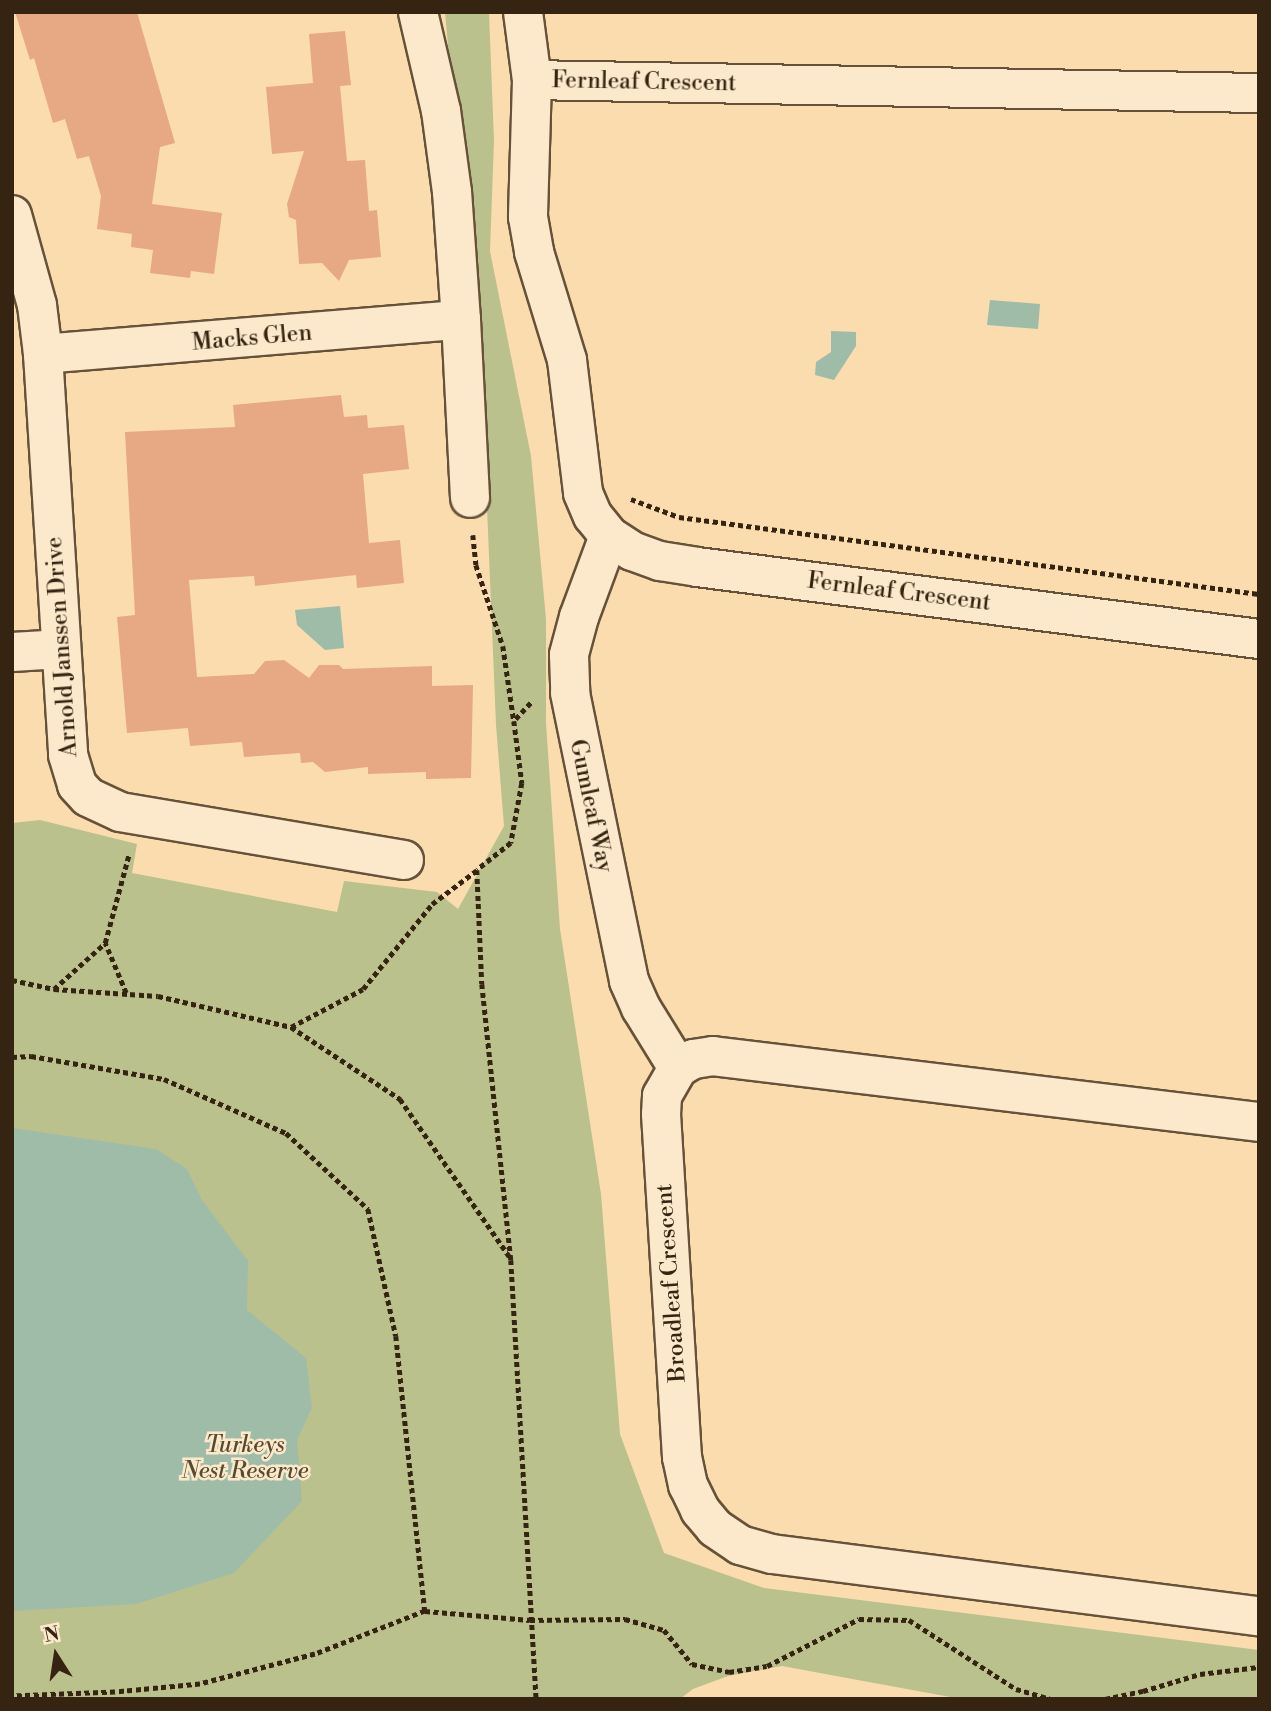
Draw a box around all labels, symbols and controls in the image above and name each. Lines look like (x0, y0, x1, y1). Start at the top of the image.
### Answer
street label: Fernleaf Crescent (551, 67, 737, 97)
street label: Macks Glen (191, 319, 313, 357)
street label: Arnold Janssen Drive (41, 536, 83, 758)
street label: Fernleaf Crescent (806, 567, 992, 617)
street label: Gumleaf Way (563, 737, 619, 875)
street label: Broadleaf Crescent (650, 1183, 692, 1383)
park label: Turkeys Nest Reserve (182, 1431, 308, 1485)
north arrow (21, 1620, 91, 1690)
text: N (42, 1621, 61, 1648)

